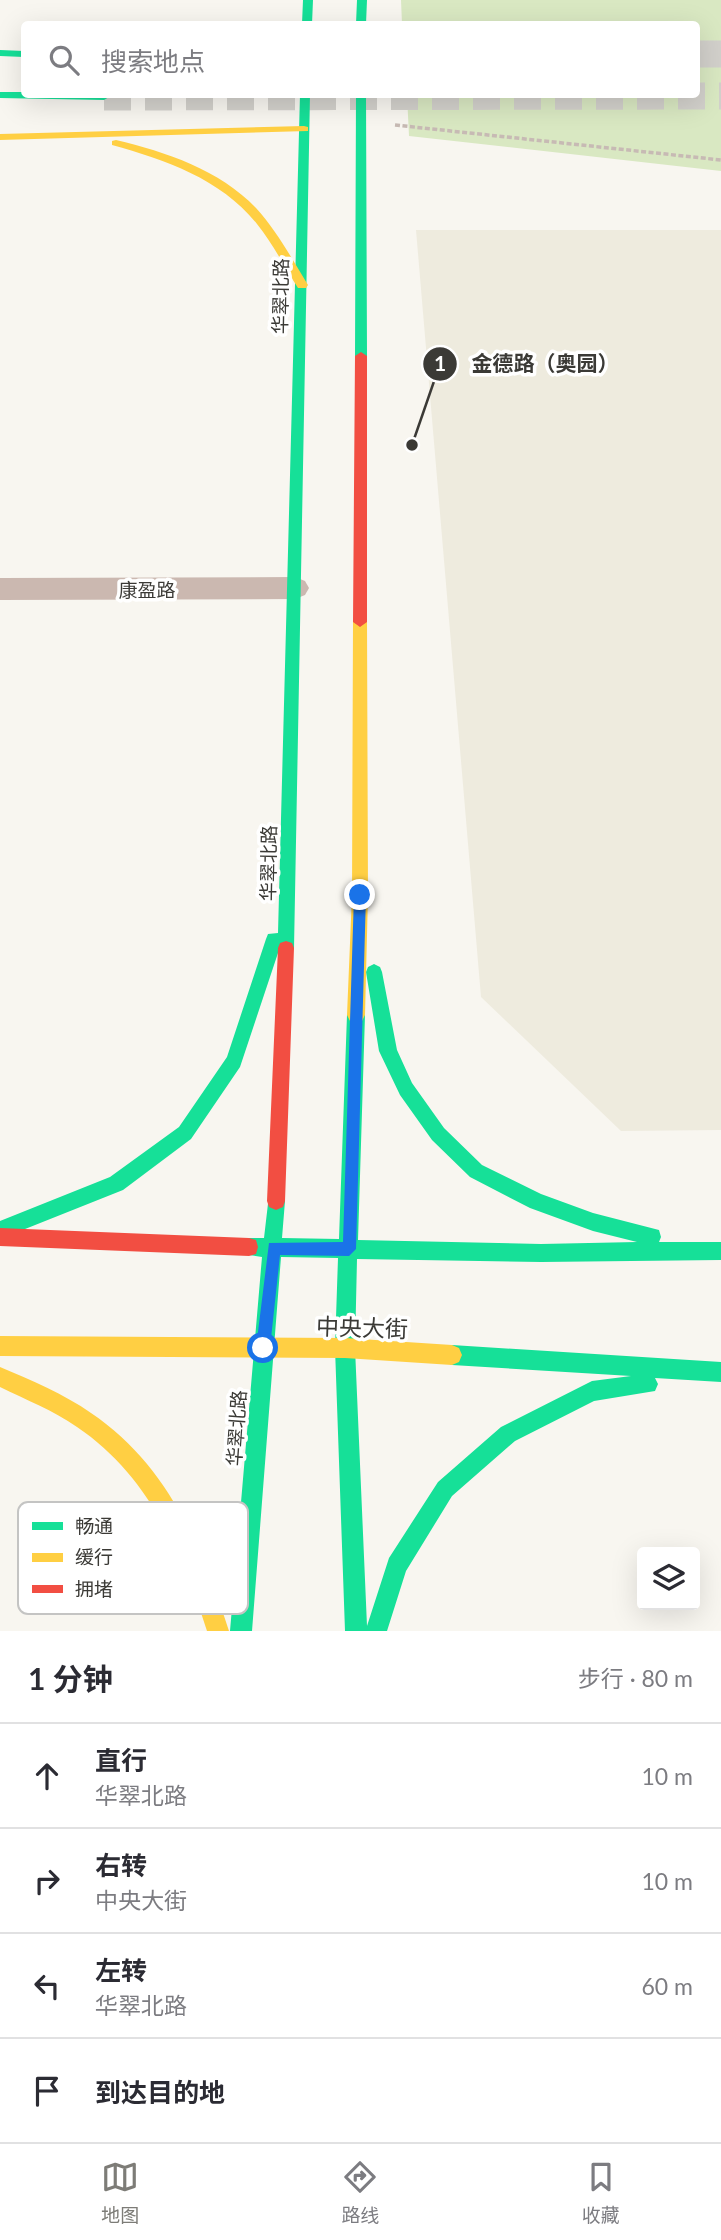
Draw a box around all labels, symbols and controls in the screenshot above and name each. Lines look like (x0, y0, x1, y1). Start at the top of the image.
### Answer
search box (21, 21, 700, 98)
icon: search (45, 41, 83, 79)
text: 搜索地点 (101, 45, 205, 77)
street label: 华翠北路 (268, 258, 292, 334)
callout: 金德路（奥园） (423, 343, 633, 385)
text: 1 (434, 350, 446, 375)
text: 金德路（奥园） (472, 350, 619, 375)
street label: 康盈路 (118, 578, 176, 601)
street label: 华翠北路 (256, 825, 280, 901)
route end (344, 879, 375, 910)
street label: 中央大街 (316, 1311, 408, 1343)
route start (247, 1332, 278, 1363)
street label: 华翠北路 (222, 1389, 250, 1467)
legend (18, 1502, 248, 1614)
text: 畅通 (75, 1514, 113, 1537)
text: 缓行 (75, 1545, 113, 1568)
map controls (637, 1547, 700, 1610)
button: layers (637, 1547, 700, 1610)
text: 拥堵 (75, 1577, 113, 1600)
text: 1 分钟 (28, 1660, 113, 1696)
text: 步行 · 80 m (578, 1664, 693, 1692)
text: 直行 (95, 1744, 147, 1776)
icon: ahead (28, 1757, 66, 1795)
text: 10 m (642, 1762, 693, 1790)
text: 华翠北路 (95, 1781, 187, 1809)
text: 右转 (95, 1849, 147, 1881)
icon: right (28, 1862, 66, 1900)
text: 10 m (642, 1867, 693, 1895)
text: 中央大街 (95, 1886, 187, 1914)
text: 左转 (95, 1954, 147, 1986)
icon: left (28, 1967, 66, 2005)
text: 60 m (642, 1972, 693, 2000)
text: 华翠北路 (95, 1991, 187, 2019)
icon: arrive (28, 2072, 66, 2110)
text: 到达目的地 (95, 2076, 225, 2108)
tab: 地图 (101, 2158, 139, 2227)
tab: 路线 (341, 2158, 380, 2227)
tab: 收藏 (582, 2158, 620, 2227)

